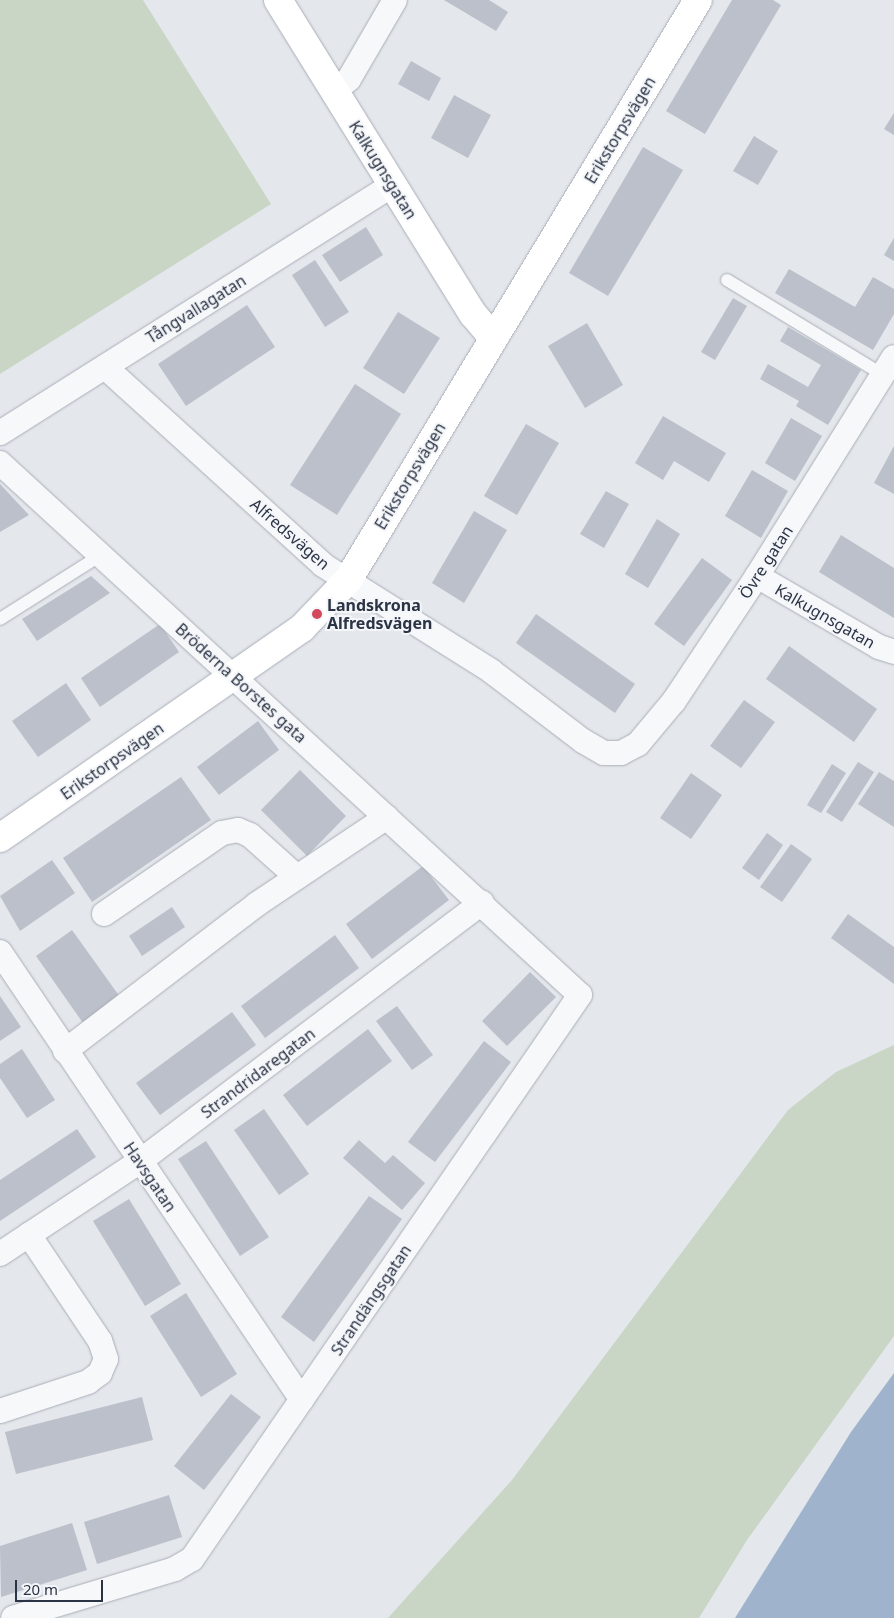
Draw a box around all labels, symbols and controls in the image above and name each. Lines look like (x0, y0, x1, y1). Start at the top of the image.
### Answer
street label: Erikstorpsvägen (581, 73, 659, 187)
street label: Kalkugnsgatan (345, 117, 421, 223)
street label: Tångvallagatan (143, 271, 249, 347)
street label: Erikstorpsvägen (371, 419, 449, 533)
street label: Alfredsvägen (247, 494, 333, 574)
street label: Övre gatan (735, 522, 797, 602)
street label: Kalkugnsgatan (772, 580, 878, 652)
place label: Landskrona Alfredsvägen (327, 595, 432, 633)
marker: Landskrona Alfredsvägen (311, 608, 323, 620)
street label: Bröderna Borstes gata (172, 619, 310, 747)
street label: Erikstorpsvägen (57, 718, 167, 804)
street label: Strandridaregatan (197, 1024, 319, 1122)
street label: Havsgatan (120, 1138, 180, 1216)
street label: Strandängsgatan (327, 1241, 415, 1359)
scale bar (18, 1570, 105, 1602)
text: 20 m (23, 1579, 58, 1599)

